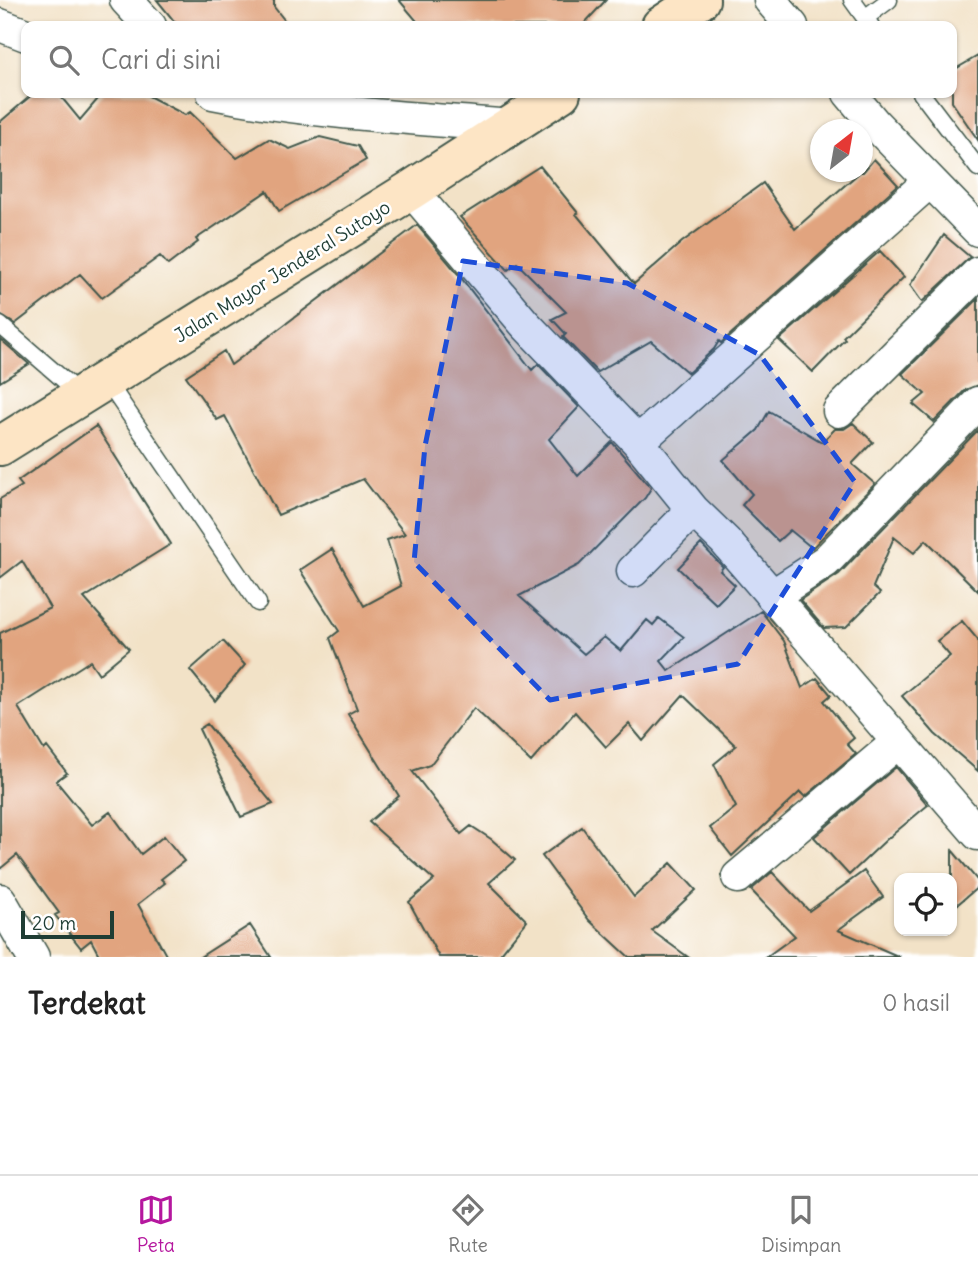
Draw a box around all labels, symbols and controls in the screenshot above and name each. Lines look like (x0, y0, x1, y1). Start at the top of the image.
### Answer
search box (21, 21, 957, 98)
icon: search (45, 41, 83, 79)
text: Cari di sini (101, 43, 221, 76)
north arrow (810, 119, 873, 182)
street label: Jalan Mayor Jenderal Sutoyo (169, 194, 395, 348)
map controls (894, 873, 957, 936)
button: locate (894, 873, 957, 936)
scale bar (21, 908, 114, 940)
text: 20 m (32, 911, 76, 935)
text: Terdekat (28, 984, 146, 1022)
text: 0 hasil (882, 988, 950, 1017)
tab: Peta (137, 1191, 175, 1257)
tab: Rute (448, 1191, 488, 1257)
tab: Disimpan (761, 1191, 841, 1257)

